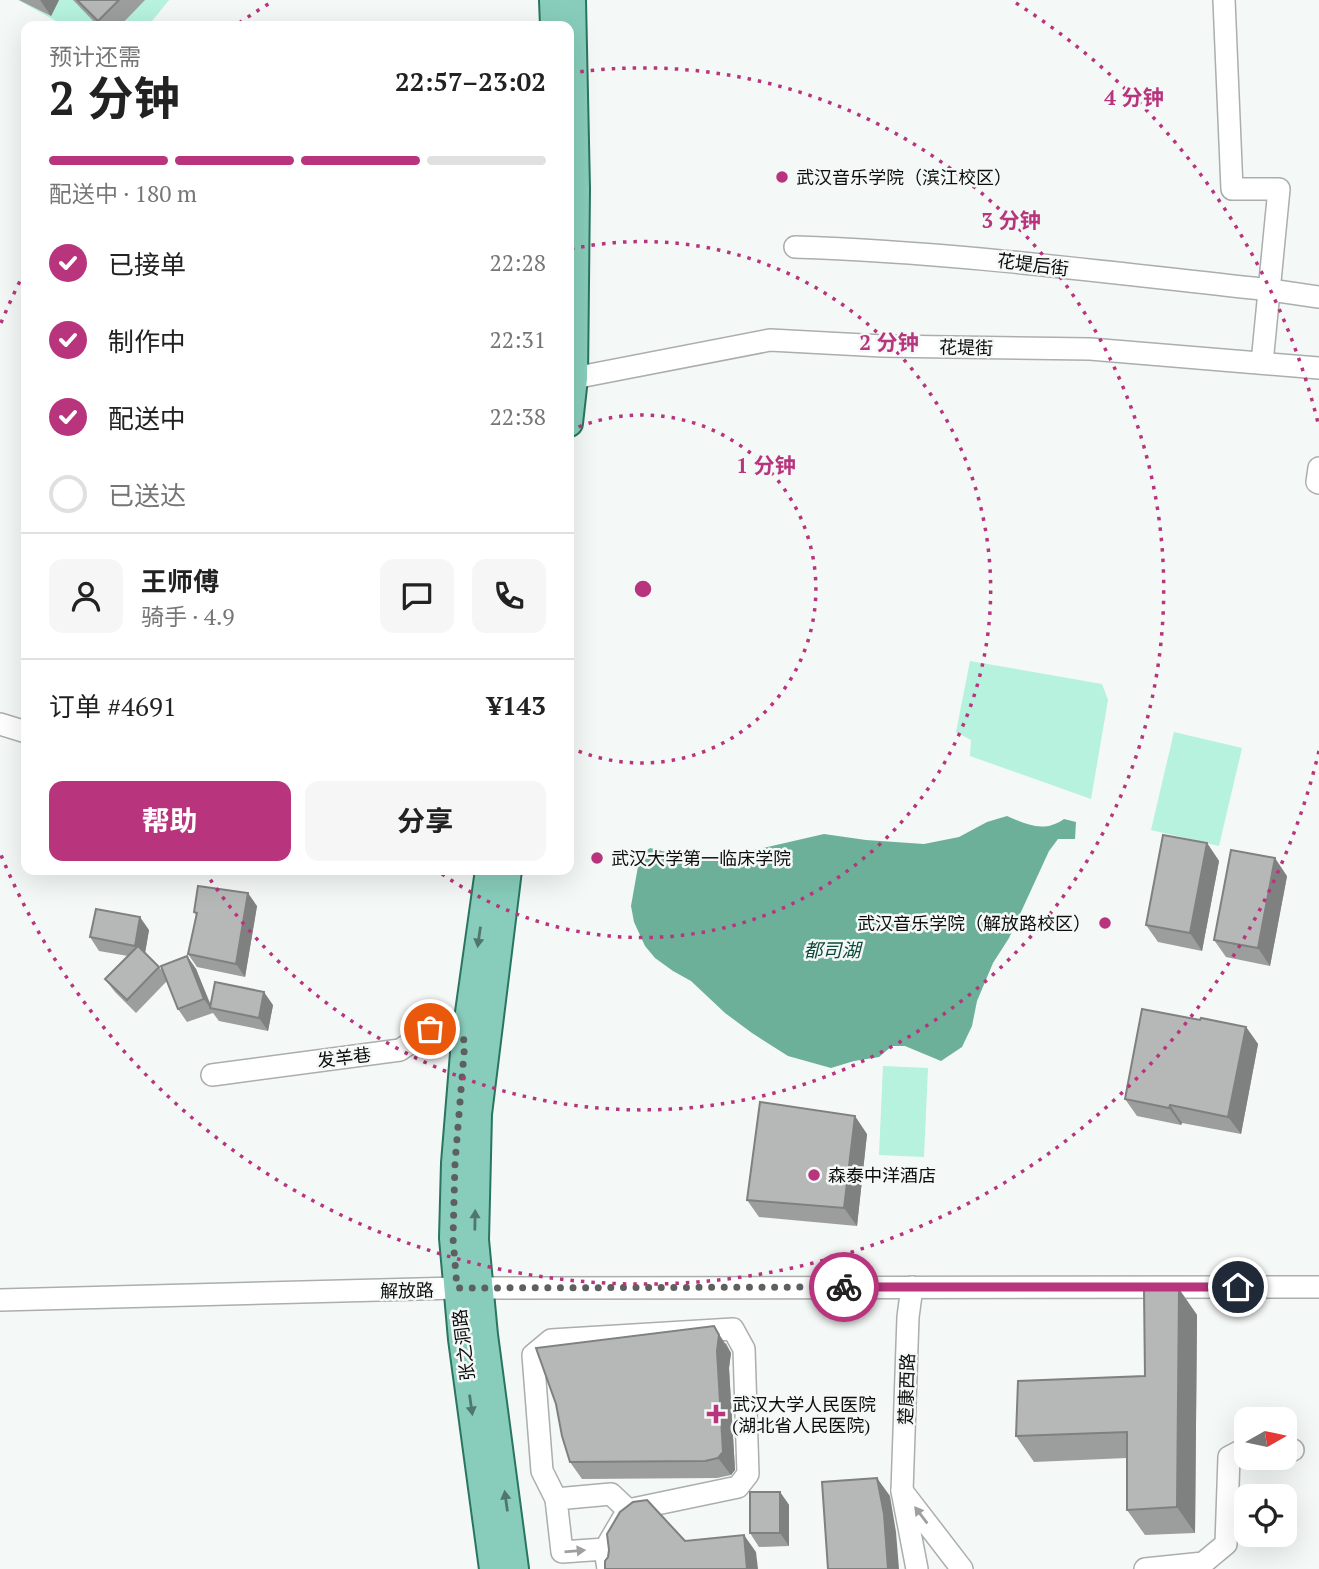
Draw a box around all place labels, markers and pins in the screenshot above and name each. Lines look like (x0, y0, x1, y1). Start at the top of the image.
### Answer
place label: 武汉音乐学院（滨江校区） (796, 165, 1012, 189)
marker: 武汉音乐学院（滨江校区） (774, 169, 790, 185)
centre of rings (631, 577, 655, 601)
place label: 武汉大学第一临床学院 (611, 846, 791, 870)
marker: 武汉大学第一临床学院 (589, 850, 605, 866)
place label: 武汉音乐学院（解放路校区） (857, 911, 1091, 935)
marker: 武汉音乐学院（解放路校区） (1097, 915, 1113, 931)
pin (400, 999, 460, 1059)
place label: 森泰中洋酒店 (828, 1163, 936, 1187)
marker: 森泰中洋酒店 (806, 1167, 822, 1183)
pin (1208, 1257, 1268, 1317)
place label: 武汉大学人民医院 (湖北省人民医院) (732, 1392, 876, 1437)
marker: 武汉大学人民医院 (湖北省人民医院) (706, 1404, 726, 1424)

